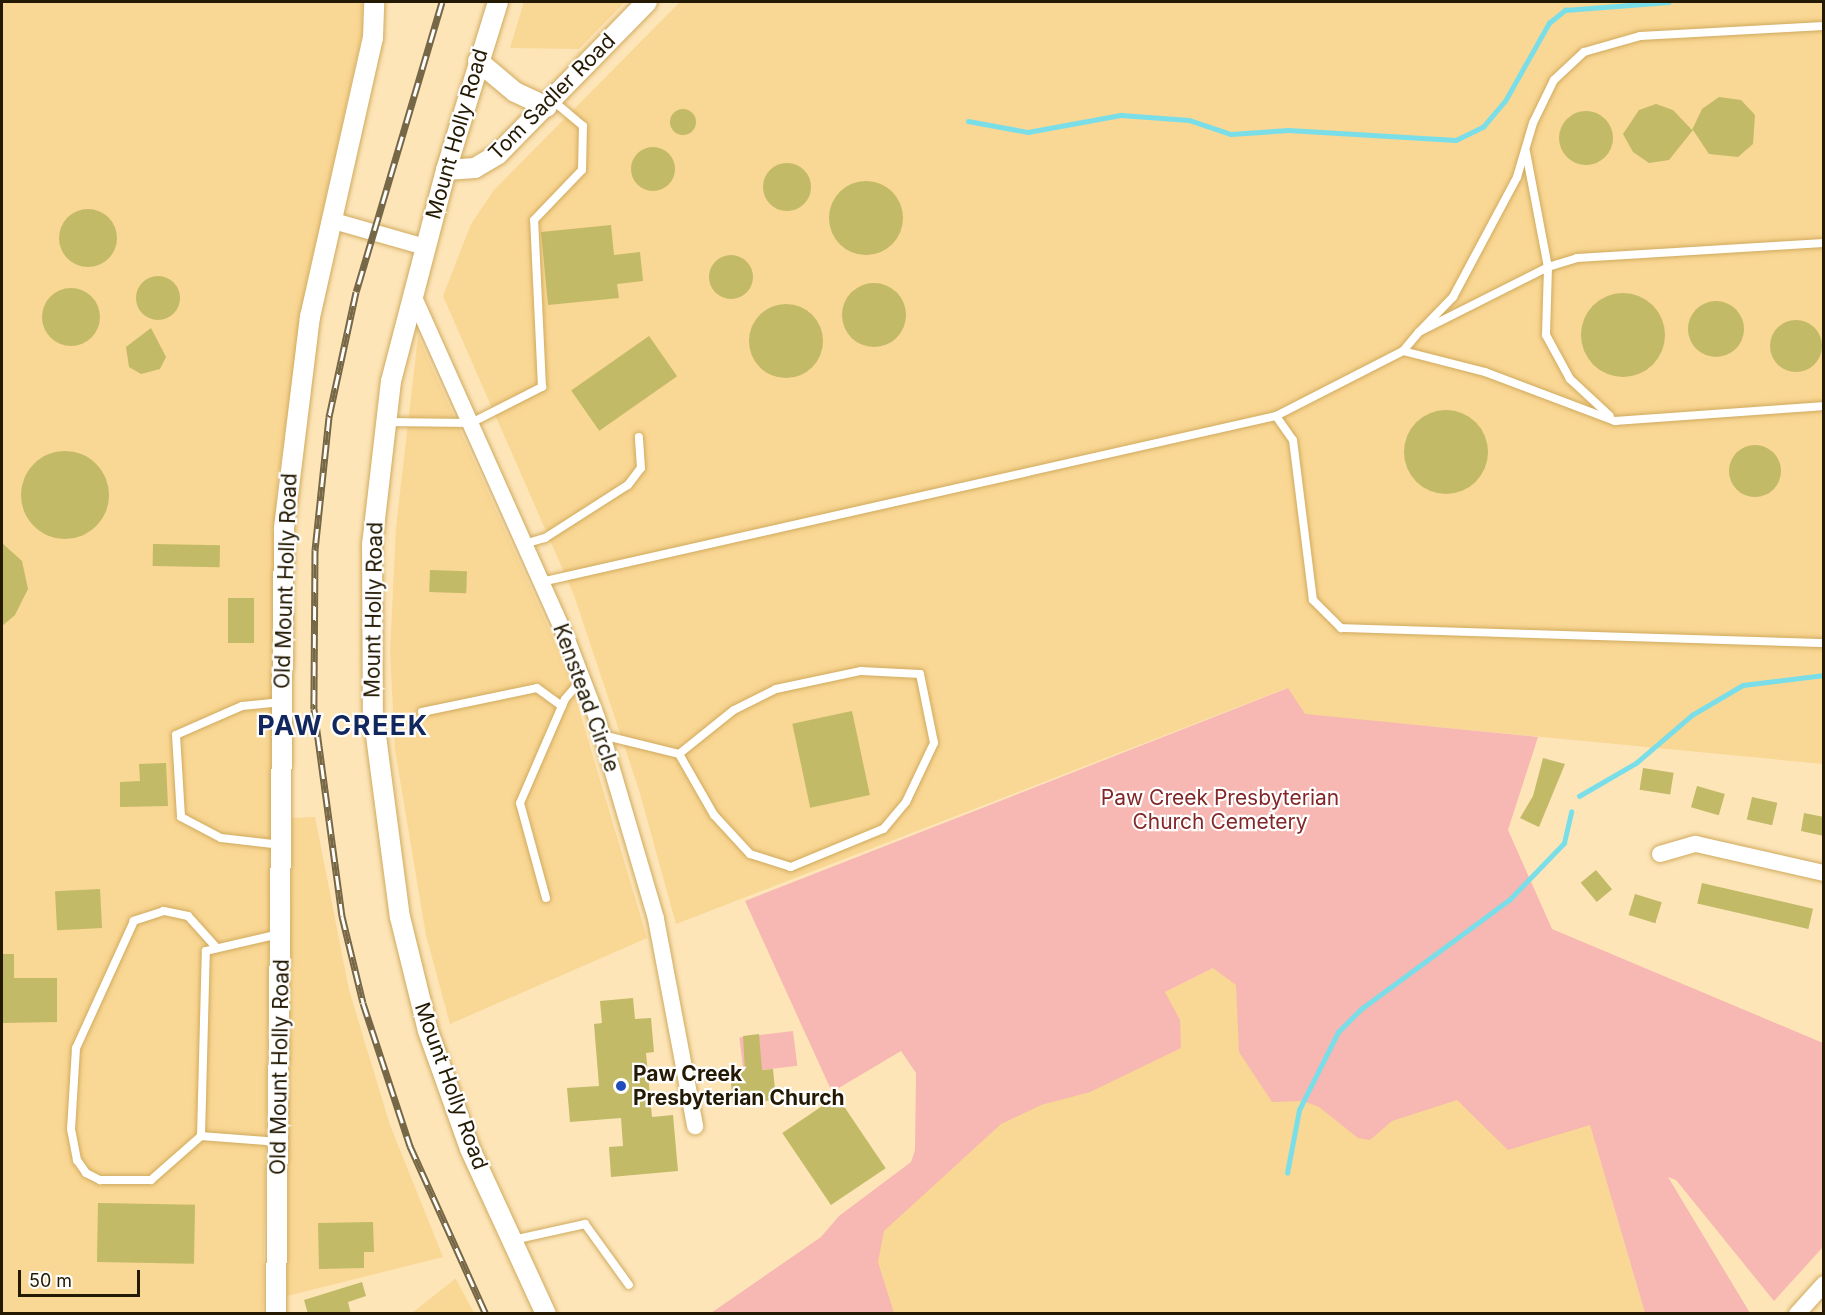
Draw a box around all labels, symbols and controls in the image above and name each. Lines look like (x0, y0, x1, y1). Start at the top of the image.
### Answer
street label: Tom Sadler Road (483, 28, 621, 166)
street label: Mount Holly Road (421, 46, 493, 222)
street label: Old Mount Holly Road (270, 473, 302, 689)
street label: Mount Holly Road (360, 522, 388, 698)
street label: Kenstead Circle (547, 620, 625, 776)
district label: PAW CREEK (257, 710, 429, 742)
park label: Paw Creek Presbyterian Church Cemetery (1101, 785, 1339, 835)
street label: Old Mount Holly Road (266, 959, 294, 1175)
street label: Mount Holly Road (409, 999, 493, 1173)
place label: Paw Creek Presbyterian Church (633, 1061, 845, 1111)
marker: Paw Creek Presbyterian Church (614, 1079, 628, 1093)
scale bar (21, 1258, 142, 1296)
text: 50 m (29, 1270, 72, 1291)

